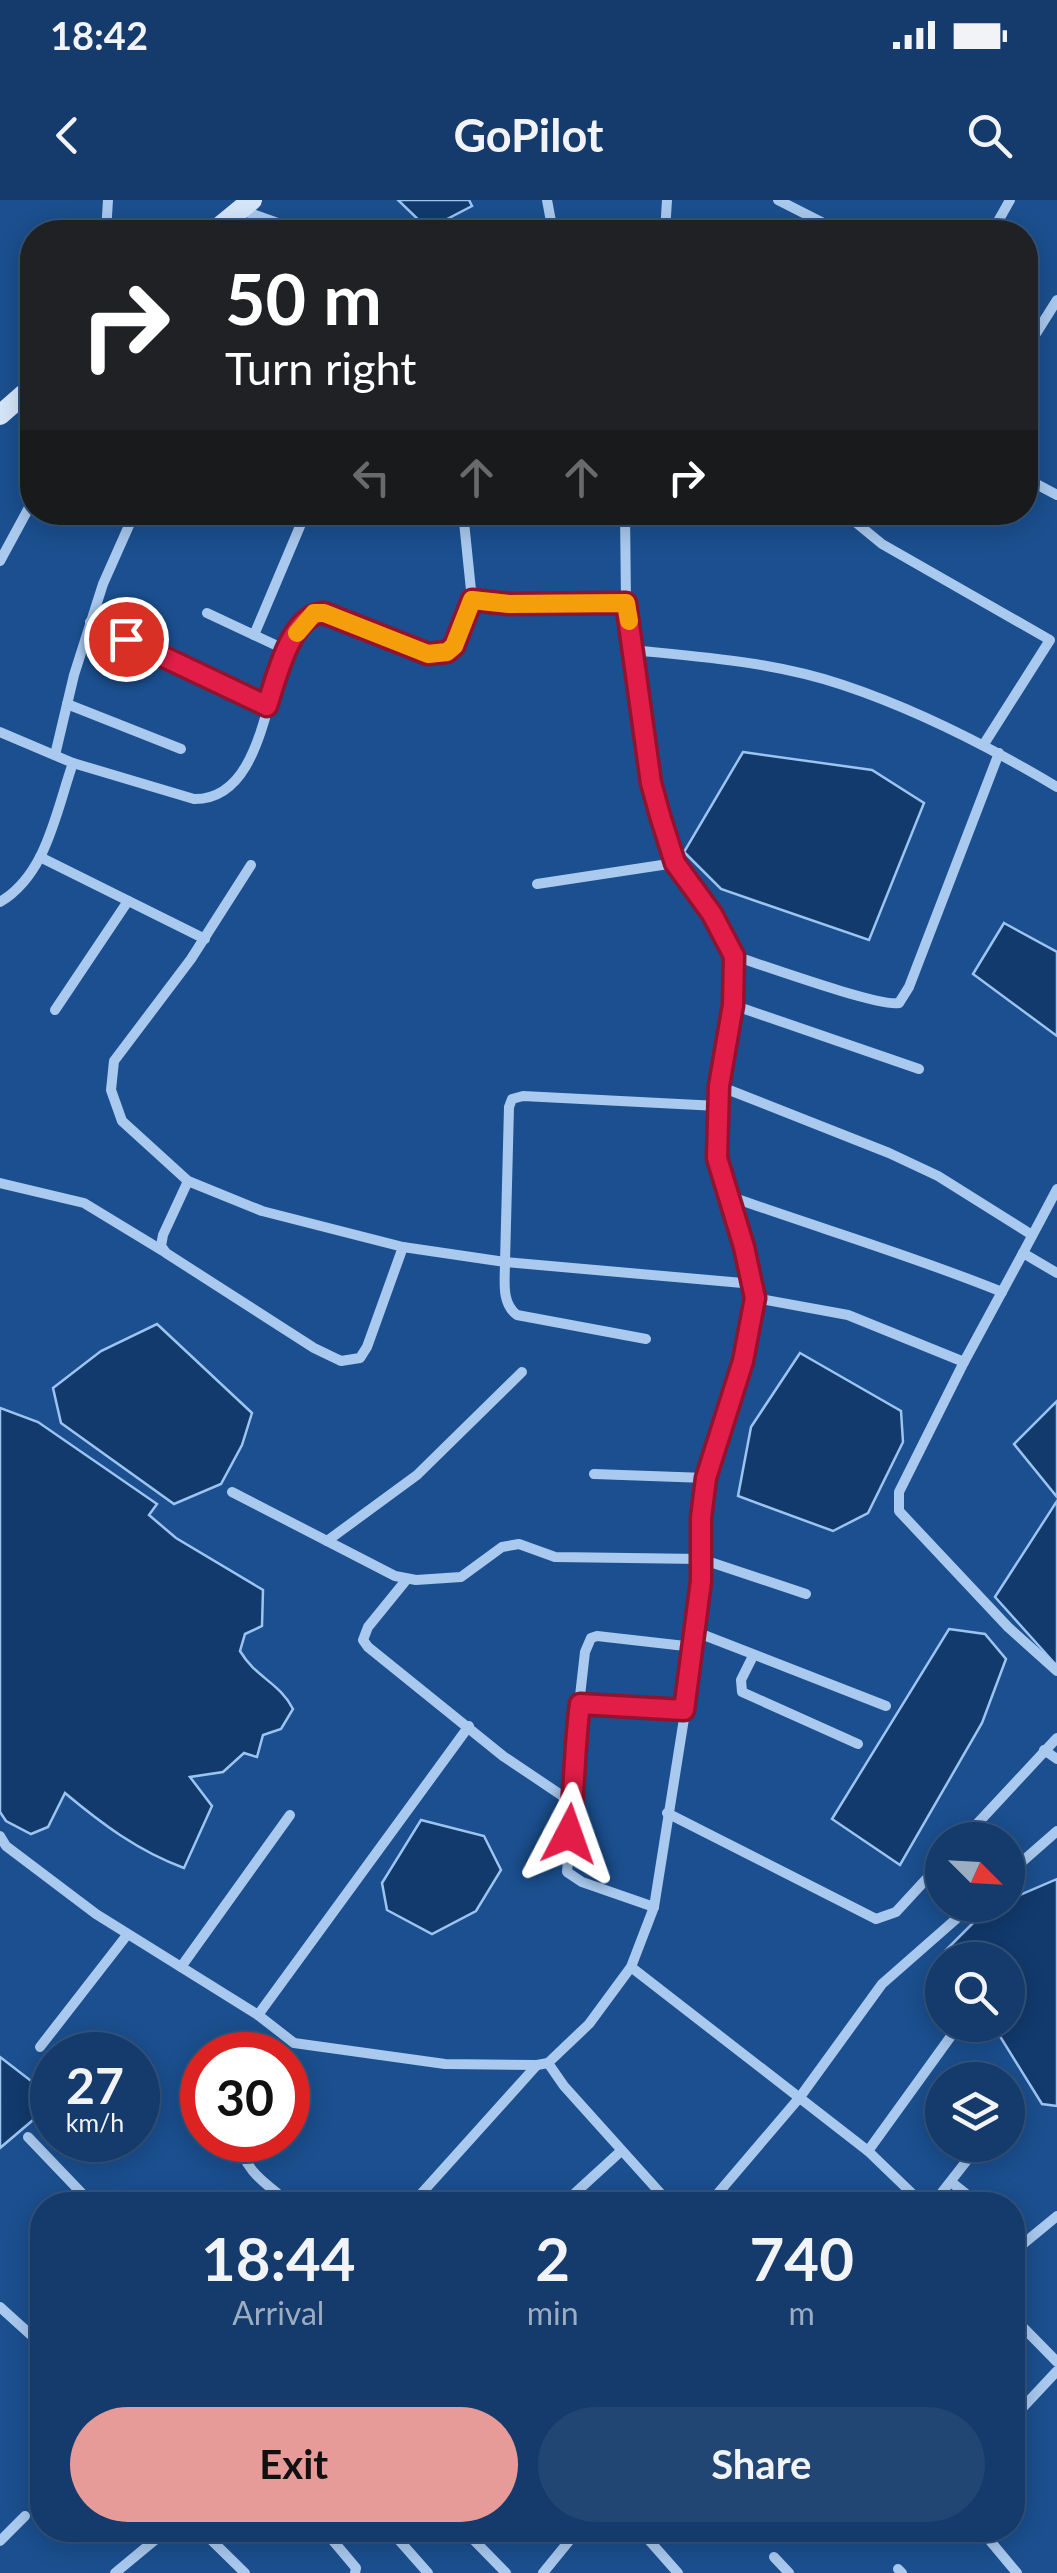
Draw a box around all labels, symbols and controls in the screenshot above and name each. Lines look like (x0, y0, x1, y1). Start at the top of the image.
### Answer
text: 18:42 (50, 12, 148, 58)
icon: back (40, 108, 95, 163)
text: GoPilot (453, 108, 604, 162)
icon: search (962, 108, 1017, 163)
text: 50 m (225, 256, 382, 340)
icon: right (60, 260, 190, 390)
text: Turn right (225, 341, 416, 395)
icon: left (344, 450, 399, 505)
icon: ahead (449, 450, 504, 505)
icon: ahead (554, 450, 609, 505)
icon: right (659, 450, 714, 505)
pin (84, 597, 169, 682)
icon: arrive (99, 612, 154, 667)
position arrow (517, 1782, 621, 1886)
north arrow (925, 1822, 1025, 1922)
map controls (925, 1822, 1025, 2162)
button: search (925, 1942, 1025, 2042)
speed limit sign: 30 (180, 2032, 310, 2162)
text: 27 (66, 2055, 124, 2115)
button: layers (925, 2062, 1025, 2162)
text: km/h (66, 2107, 124, 2137)
text: 18:44 (201, 2222, 356, 2294)
text: 2 (535, 2222, 570, 2294)
text: 740 (750, 2222, 854, 2294)
text: Arrival (232, 2293, 324, 2332)
text: min (527, 2293, 579, 2332)
text: m (789, 2293, 815, 2332)
button: Exit (70, 2407, 518, 2522)
button: Share (538, 2407, 985, 2522)

